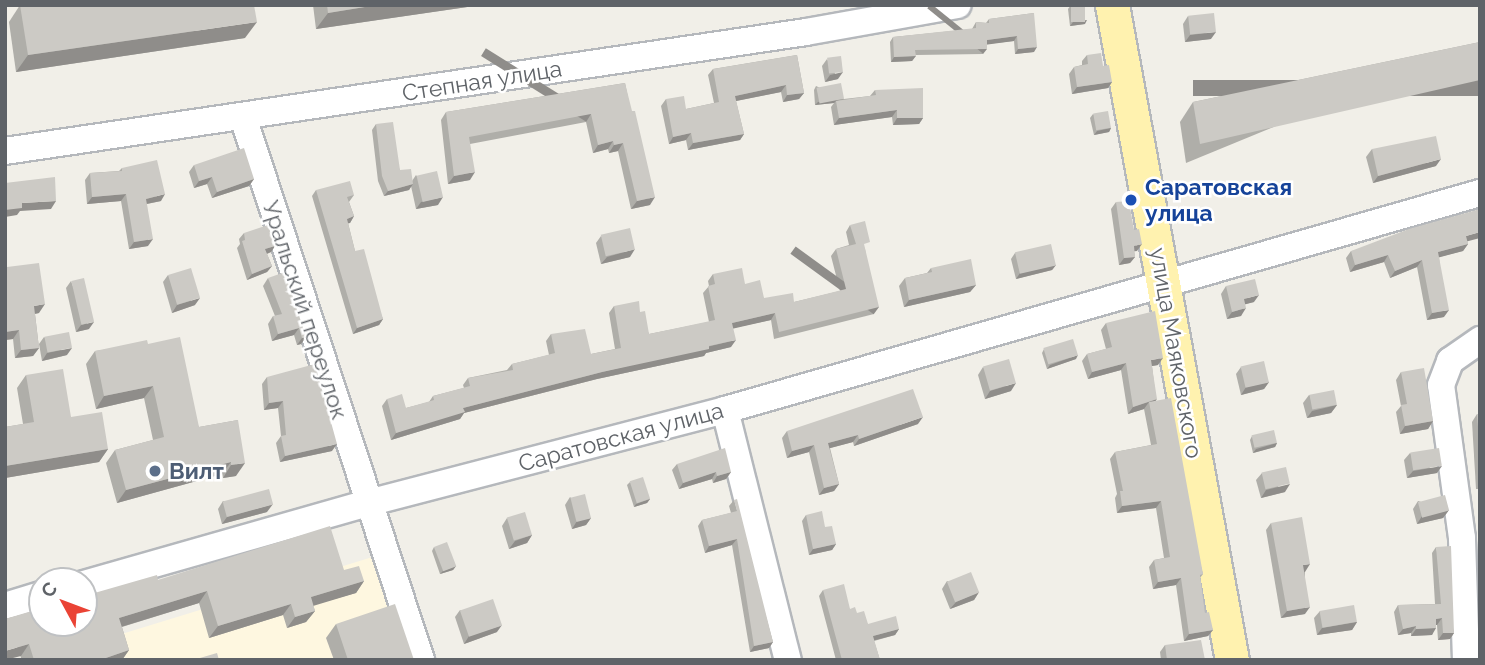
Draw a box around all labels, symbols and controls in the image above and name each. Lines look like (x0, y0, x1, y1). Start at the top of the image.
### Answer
street label: Степная улица (400, 55, 564, 107)
place label: Саратовская улица (1145, 173, 1292, 227)
marker: Саратовская улица (1123, 192, 1139, 208)
street label: Уральский переулок (257, 197, 353, 423)
street label: улица Маяковского (1144, 246, 1208, 460)
street label: Саратовская улица (515, 396, 727, 478)
place label: Вилт (169, 457, 224, 485)
marker: Вилт (147, 463, 163, 479)
north arrow (28, 567, 98, 637)
text: С (36, 577, 61, 602)

